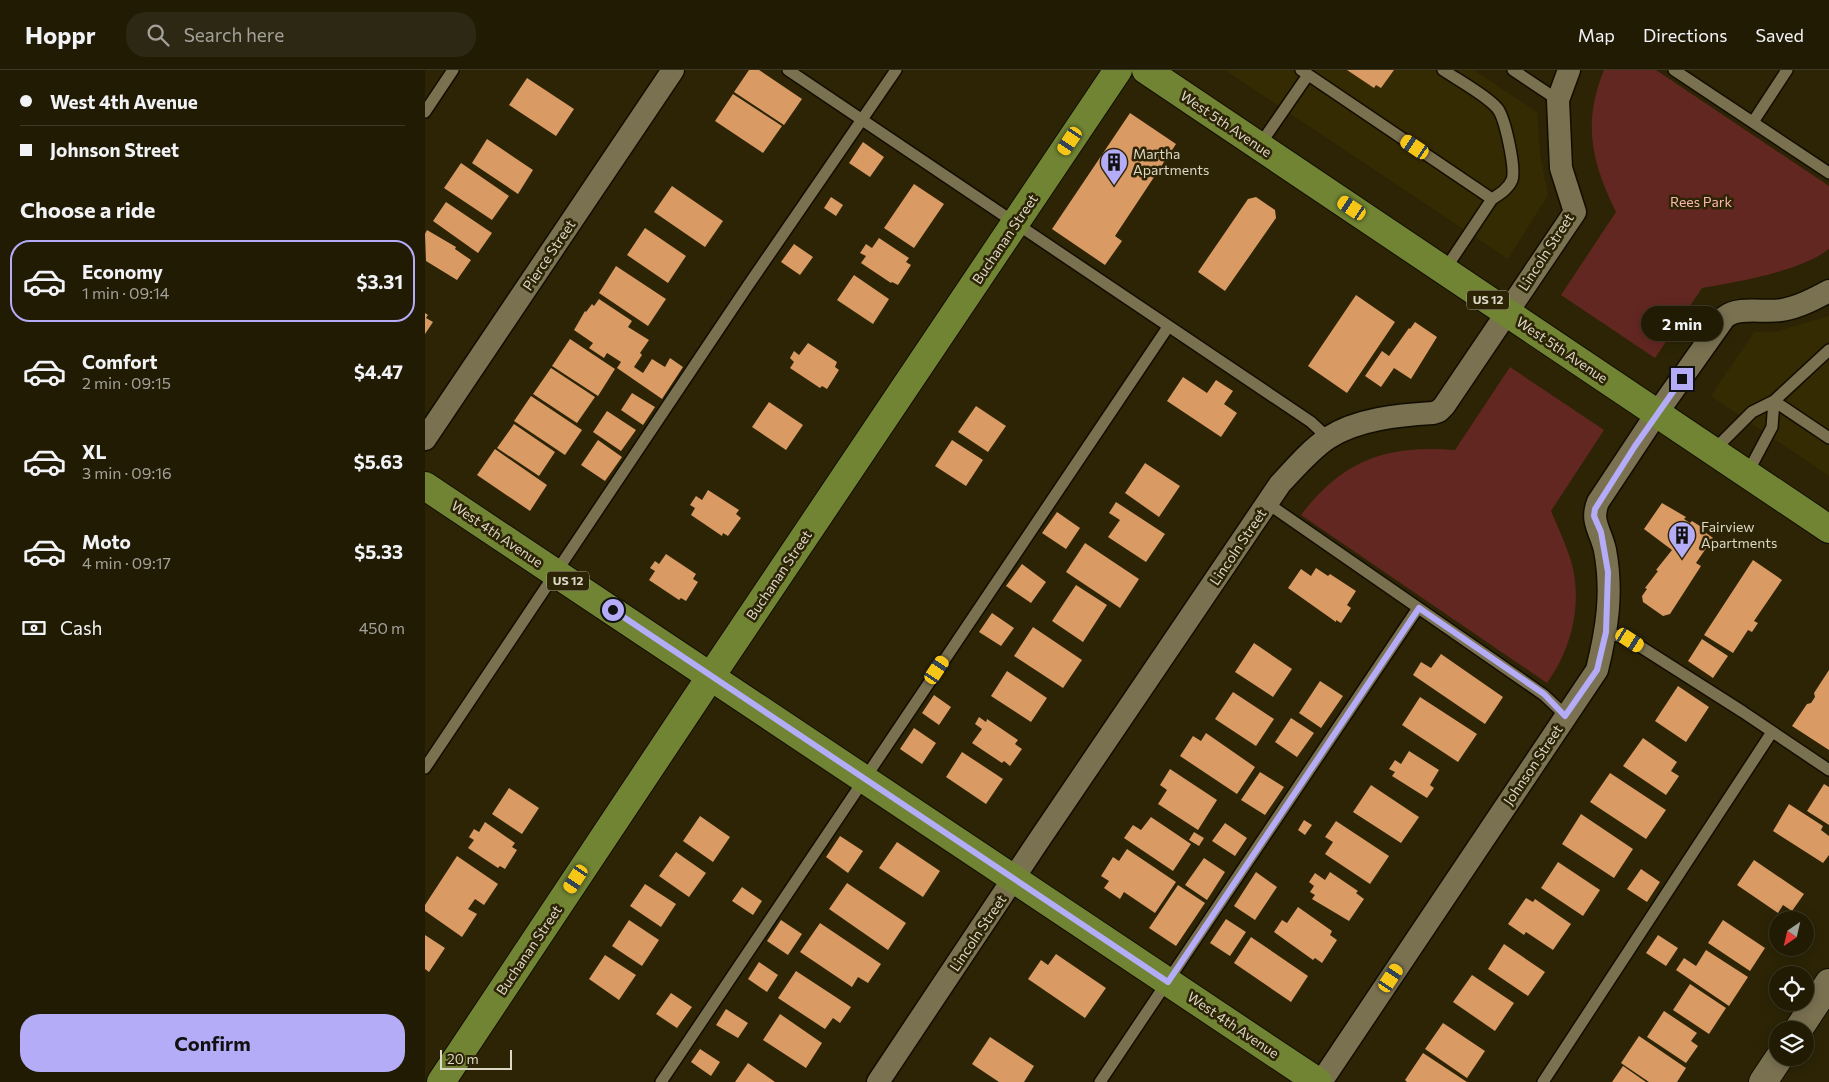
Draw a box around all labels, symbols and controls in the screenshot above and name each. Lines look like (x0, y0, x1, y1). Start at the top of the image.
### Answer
search box (126, 12, 476, 57)
text: Hoppr (25, 20, 96, 49)
icon: search (144, 21, 172, 49)
text: Search here (184, 23, 284, 46)
text: Map (1578, 24, 1615, 46)
text: Directions (1643, 24, 1727, 46)
text: Saved (1755, 24, 1804, 46)
street label: West 5th Avenue (1177, 87, 1275, 160)
text: West 4th Avenue (50, 90, 198, 113)
car (1055, 124, 1084, 158)
car (1398, 132, 1431, 162)
text: Johnson Street (50, 138, 179, 161)
place label: Martha Apartments (1133, 145, 1209, 178)
building icon: Martha Apartments (1099, 147, 1129, 186)
street label: Buchanan Street (968, 190, 1041, 287)
car (1335, 193, 1368, 223)
park label: Rees Park (1670, 193, 1732, 210)
text: Choose a ride (20, 196, 155, 223)
street label: Lincoln Street (1514, 210, 1577, 294)
street label: Pierce Street (519, 216, 579, 293)
icon: car (22, 259, 67, 304)
text: Economy (82, 260, 163, 283)
text: $3.31 (357, 270, 403, 293)
text: 1 min · 09:14 (82, 283, 169, 302)
road number: US 12 (1467, 290, 1509, 310)
callout: 2 min (1641, 306, 1723, 342)
street label: West 5th Avenue (1513, 313, 1611, 386)
text: 2 min (1662, 314, 1702, 333)
icon: car (22, 349, 67, 394)
text: Comfort (82, 350, 158, 373)
text: $4.47 (354, 360, 403, 383)
route end (1671, 368, 1693, 390)
text: 2 min · 09:15 (82, 373, 171, 392)
icon: car (22, 439, 67, 484)
text: XL (82, 440, 107, 463)
text: $5.63 (354, 450, 403, 473)
text: 3 min · 09:16 (82, 463, 172, 482)
street label: West 4th Avenue (448, 497, 546, 571)
street label: Lincoln Street (1206, 505, 1270, 588)
place label: Fairview Apartments (1701, 518, 1777, 551)
building icon: Fairview Apartments (1667, 520, 1697, 559)
street label: Buchanan Street (742, 526, 815, 623)
icon: car (22, 529, 67, 574)
text: Moto (82, 530, 131, 553)
text: $5.33 (354, 540, 403, 563)
text: 4 min · 09:17 (82, 553, 171, 572)
road number: US 12 (547, 572, 589, 590)
route start (602, 599, 624, 621)
icon: cash (20, 614, 48, 642)
text: Cash (60, 616, 102, 639)
text: 450 m (359, 618, 405, 637)
car (1613, 626, 1646, 654)
car (922, 653, 951, 687)
street label: Johnson Street (1499, 721, 1566, 808)
car (561, 862, 590, 896)
street label: Lincoln Street (946, 891, 1010, 974)
street label: Buchanan Street (492, 901, 565, 998)
north arrow (1769, 911, 1814, 956)
map controls (1769, 911, 1814, 1066)
car (1376, 961, 1405, 995)
button: locate (1769, 966, 1814, 1011)
street label: West 4th Avenue (1184, 988, 1282, 1062)
button: Confirm (20, 1014, 405, 1072)
button: layers (1769, 1021, 1814, 1066)
scale bar (440, 1047, 513, 1070)
text: 20 m (447, 1050, 479, 1067)

